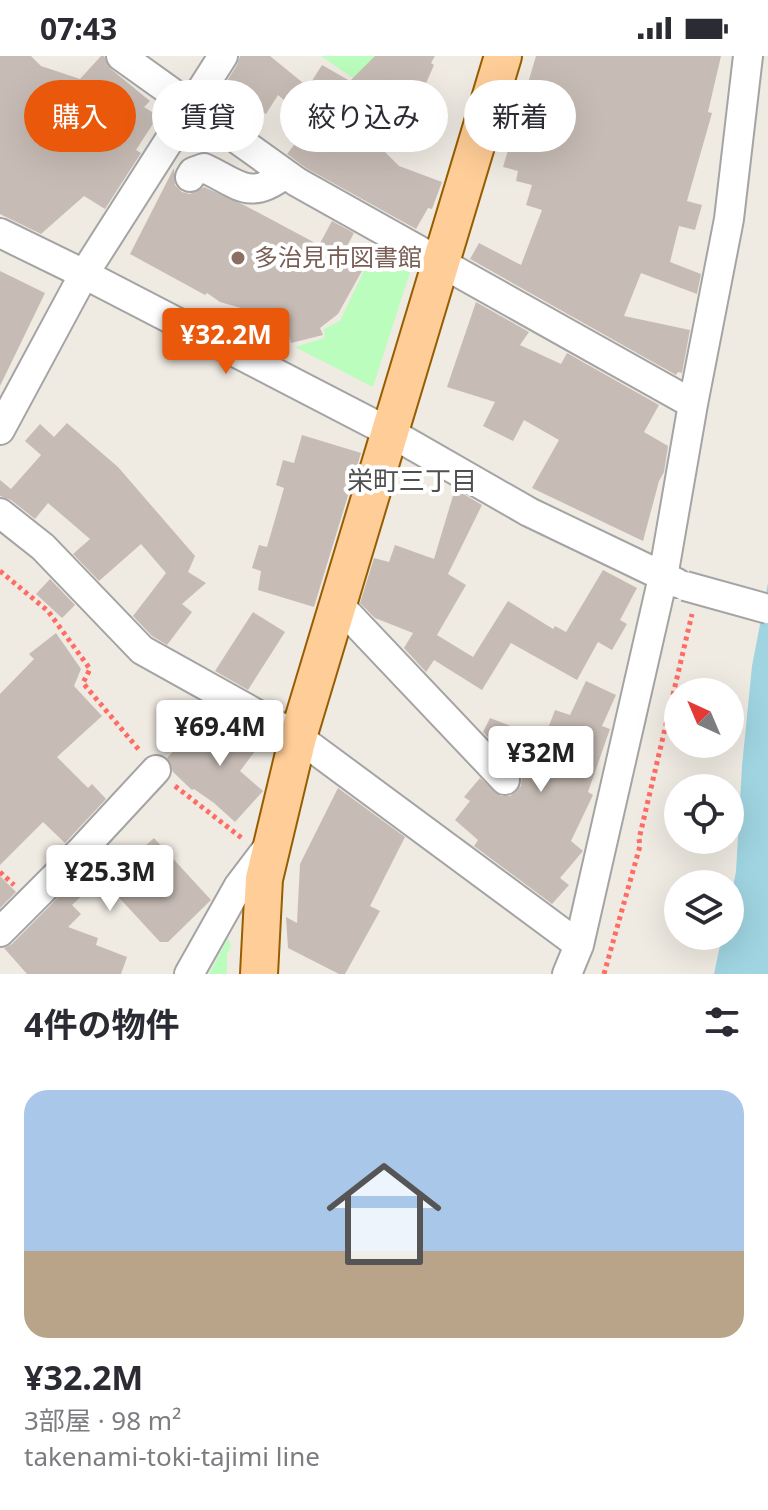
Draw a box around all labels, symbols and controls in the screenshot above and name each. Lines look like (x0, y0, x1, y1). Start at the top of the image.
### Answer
text: 07:43 (40, 8, 117, 49)
chip: 購入 (24, 80, 136, 152)
chip: 賃貸 (152, 80, 264, 152)
chip: 絞り込み (280, 80, 448, 152)
chip: 新着 (464, 80, 576, 152)
place label: 多治見市図書館 (254, 240, 422, 273)
marker: 多治見市図書館 (229, 249, 247, 267)
pin: ¥32.2M (161, 308, 291, 376)
text: ¥32.2M (180, 316, 272, 352)
district label: 栄町三丁目 (347, 462, 477, 498)
north arrow (664, 678, 744, 758)
map controls (664, 678, 744, 950)
pin: ¥69.4M (155, 700, 285, 768)
text: ¥69.4M (174, 708, 266, 744)
pin: ¥32M (494, 726, 588, 794)
text: ¥32M (506, 734, 576, 770)
button: locate (664, 774, 744, 854)
pin: ¥25.3M (45, 845, 175, 913)
text: ¥25.3M (64, 853, 156, 889)
button: layers (664, 870, 744, 950)
icon: filters (700, 1000, 744, 1044)
text: 4件の物件 (24, 1001, 179, 1047)
icon: home (312, 1142, 456, 1286)
text: ¥32.2M (24, 1354, 143, 1400)
text: 3部屋 · 98 m² (24, 1402, 181, 1438)
text: takenami-toki-tajimi line (24, 1438, 320, 1474)

